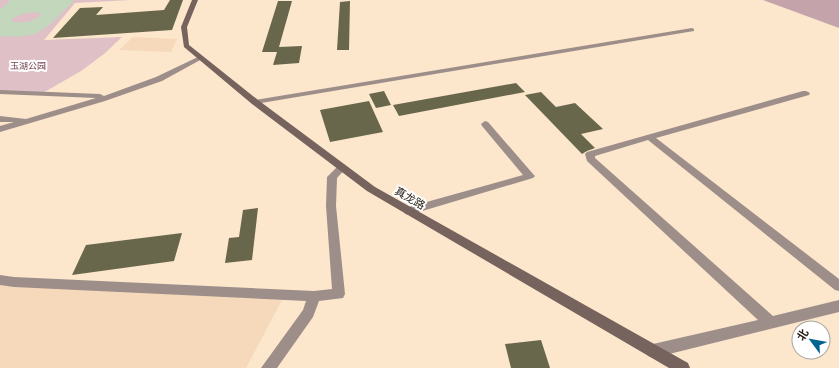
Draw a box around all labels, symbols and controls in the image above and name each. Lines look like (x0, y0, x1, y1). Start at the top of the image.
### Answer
park label: 玉湖公园 (10, 60, 46, 71)
street label: 真龙路 (392, 184, 428, 212)
north arrow (791, 320, 831, 360)
text: 北 (794, 326, 811, 343)

